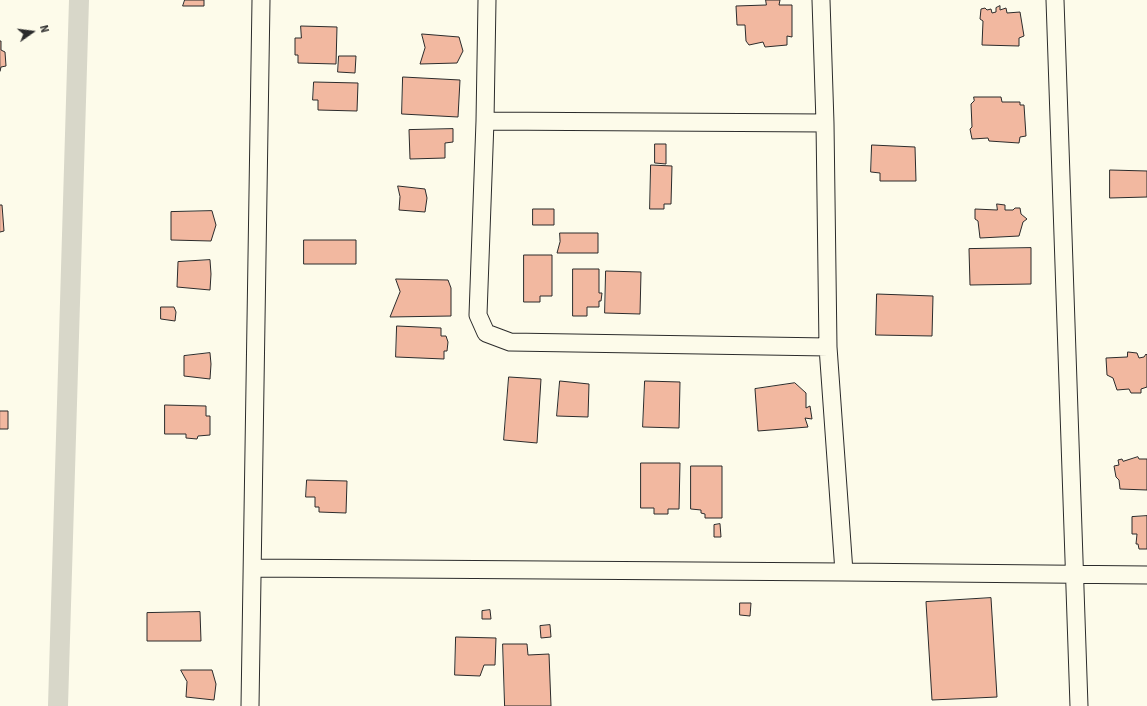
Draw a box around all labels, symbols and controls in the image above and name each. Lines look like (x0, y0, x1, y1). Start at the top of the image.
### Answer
north arrow (12, 12, 52, 52)
text: N (36, 24, 52, 34)

